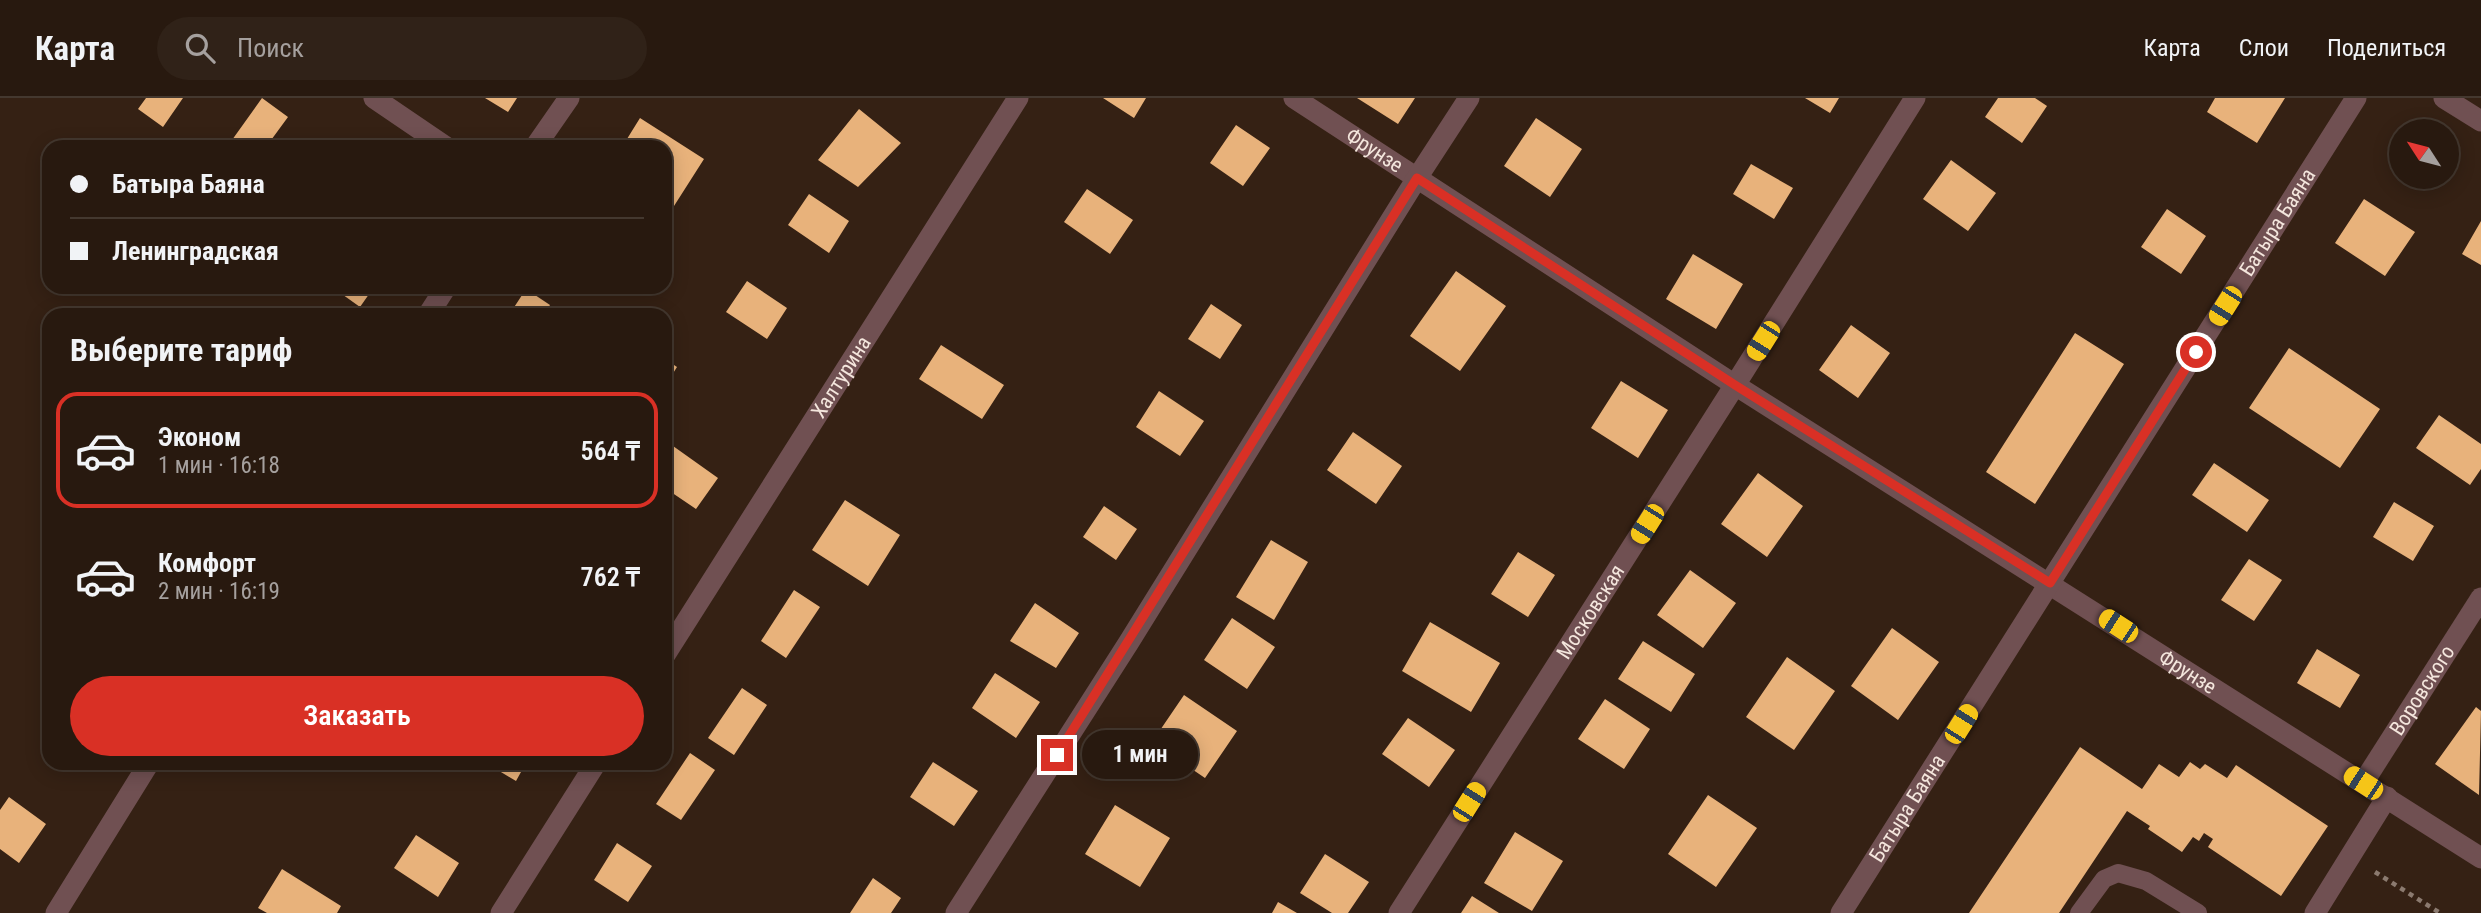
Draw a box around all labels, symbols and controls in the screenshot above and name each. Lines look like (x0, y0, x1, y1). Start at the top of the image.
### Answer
search box (157, 17, 647, 80)
text: Карта (35, 29, 115, 68)
icon: search (181, 29, 219, 67)
text: Поиск (237, 33, 304, 63)
text: Карта (2143, 34, 2201, 62)
text: Слои (2239, 34, 2289, 62)
text: Поделиться (2327, 34, 2446, 62)
north arrow (2389, 119, 2459, 189)
map controls (2389, 119, 2459, 189)
street label: Фрунзе (1341, 123, 1408, 178)
street label: Батыра Баяна (2235, 164, 2320, 280)
text: Батыра Баяна (112, 169, 265, 199)
text: Ленинградская (112, 236, 279, 266)
car (2205, 283, 2246, 329)
car (1743, 318, 1784, 364)
text: Выберите тариф (70, 331, 292, 369)
street label: Халтурина (806, 332, 876, 422)
route start (2180, 336, 2212, 368)
icon: car (74, 419, 137, 482)
text: Эконом (158, 422, 241, 452)
text: 564 ₸ (581, 436, 640, 466)
text: 1 мин · 16:18 (158, 452, 280, 479)
car (1627, 501, 1668, 547)
icon: car (74, 545, 137, 608)
text: Комфорт (158, 548, 256, 578)
street label: Московская (1552, 560, 1630, 663)
text: 762 ₸ (581, 562, 640, 592)
text: 2 мин · 16:19 (158, 578, 280, 605)
car (2095, 606, 2142, 646)
street label: Воровского (2385, 641, 2460, 740)
street label: Фрунзе (2154, 645, 2221, 699)
button: Заказать (70, 676, 644, 756)
car (1941, 701, 1982, 747)
callout: 1 мин (1082, 730, 1197, 780)
route end (1041, 739, 1073, 771)
text: 1 мин (1112, 741, 1168, 768)
street label: Батыра Баяна (1864, 750, 1950, 866)
car (2340, 763, 2387, 803)
car (1449, 779, 1490, 825)

